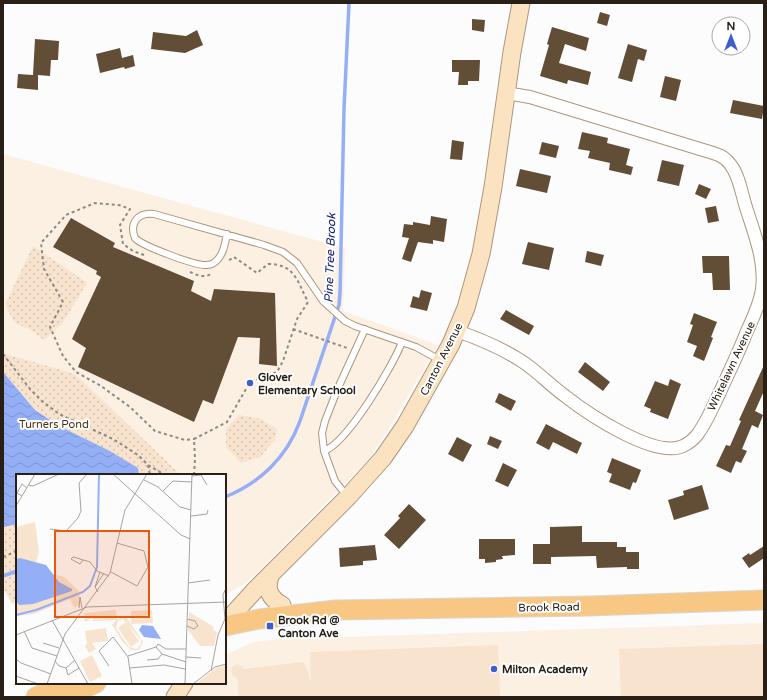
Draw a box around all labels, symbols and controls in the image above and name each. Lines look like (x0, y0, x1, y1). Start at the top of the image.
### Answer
north arrow (711, 16, 751, 56)
text: N (727, 20, 735, 33)
water label: Pine Tree Brook (321, 211, 339, 303)
street label: Whitelawn Avenue (705, 319, 758, 413)
street label: Canton Avenue (417, 321, 465, 398)
place label: Glover Elementary School (258, 371, 356, 398)
marker: Glover Elementary School (245, 378, 255, 388)
park label: Turners Pond (19, 418, 89, 431)
inset map (16, 474, 226, 684)
street label: Brook Road (518, 600, 580, 615)
place label: Brook Rd @ Canton Ave (278, 614, 339, 640)
marker: Brook Rd @ Canton Ave (265, 621, 275, 631)
place label: Milton Academy (502, 663, 588, 677)
marker: Milton Academy (489, 664, 499, 674)

